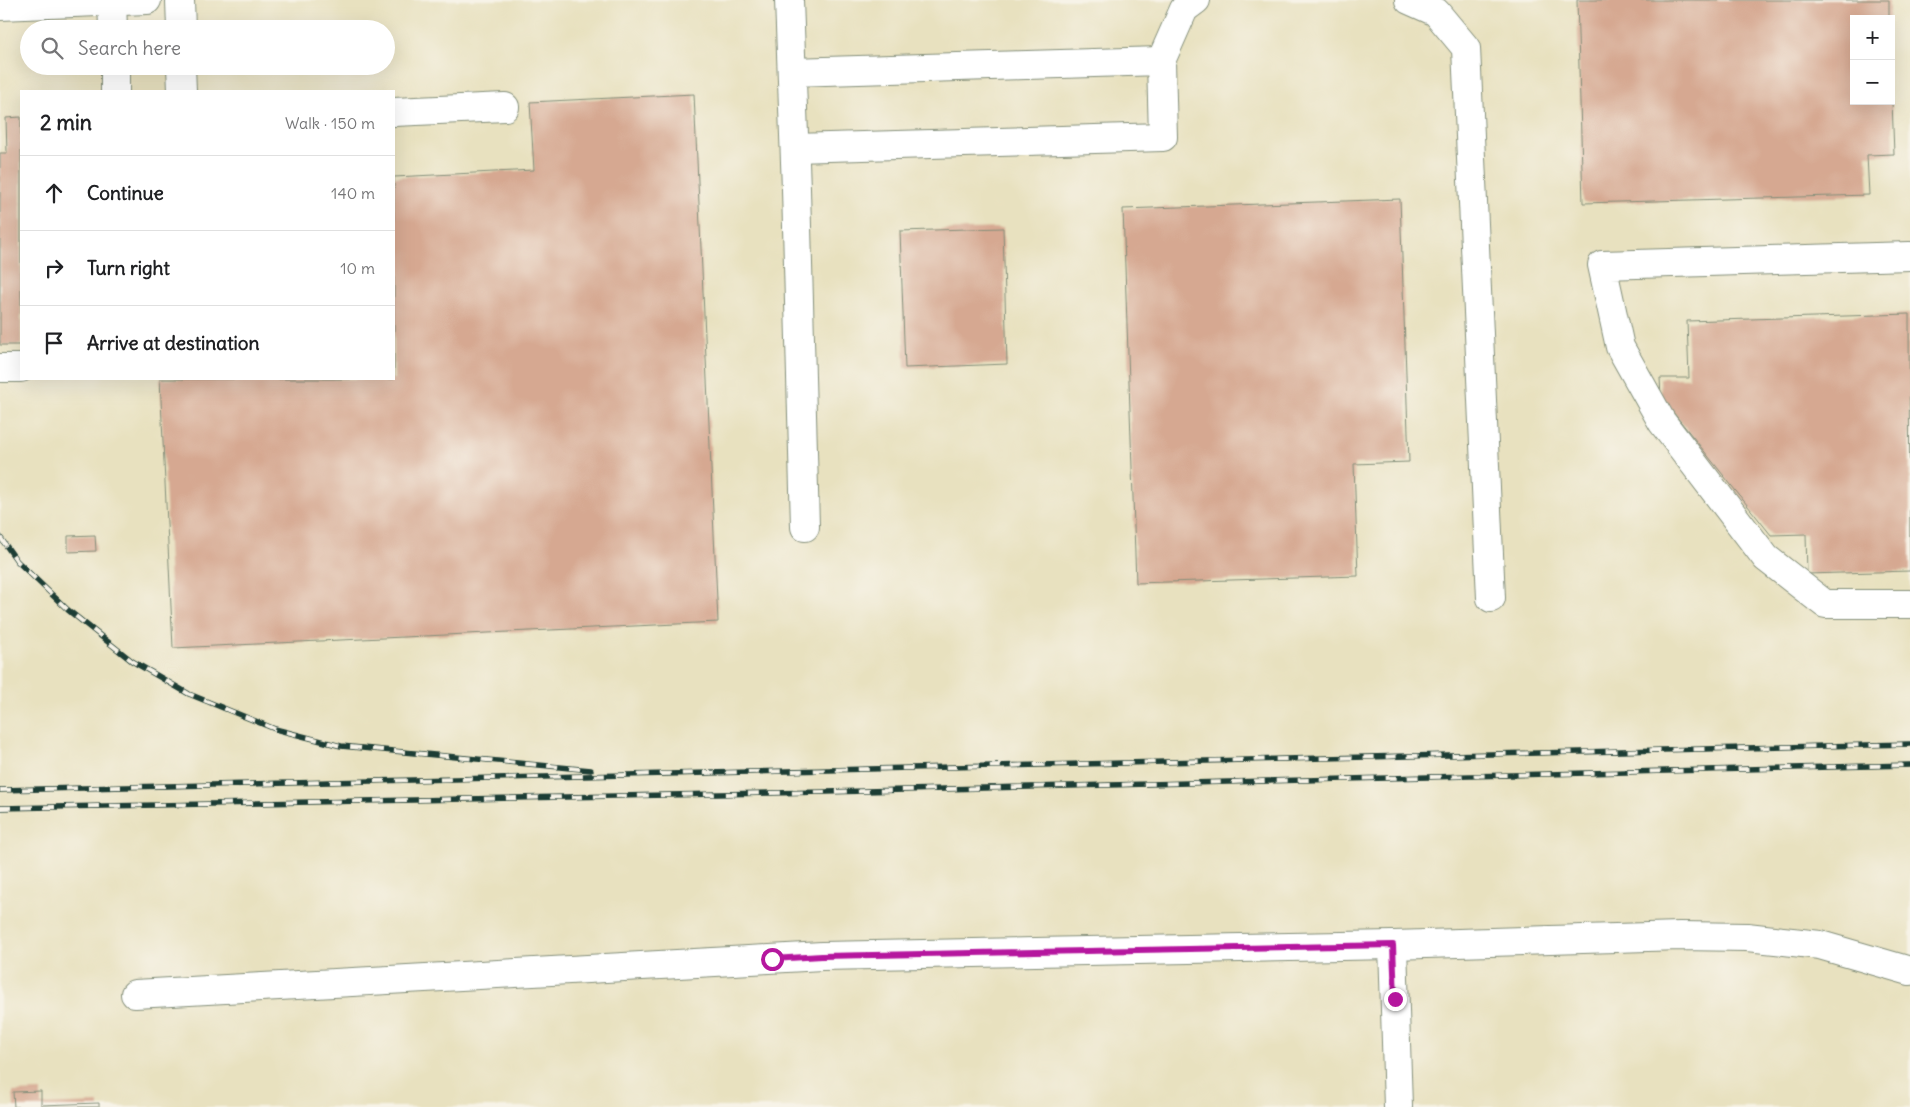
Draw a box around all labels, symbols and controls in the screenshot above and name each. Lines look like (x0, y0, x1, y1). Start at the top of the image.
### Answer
map controls (1850, 15, 1895, 105)
button: + (1850, 15, 1895, 60)
search box (20, 20, 395, 75)
icon: search (38, 34, 66, 62)
text: Search here (78, 36, 181, 60)
button: − (1850, 60, 1895, 105)
text: 2 min (40, 109, 92, 136)
text: Walk · 150 m (285, 113, 375, 133)
icon: ahead (40, 179, 68, 207)
text: Continue (87, 181, 164, 205)
text: 140 m (331, 183, 375, 203)
icon: right (40, 254, 68, 282)
text: Turn right (87, 256, 170, 280)
text: 10 m (340, 258, 375, 278)
icon: arrive (40, 329, 68, 357)
text: Arrive at destination (87, 331, 260, 355)
route start (761, 948, 784, 971)
route end (1384, 988, 1407, 1011)

